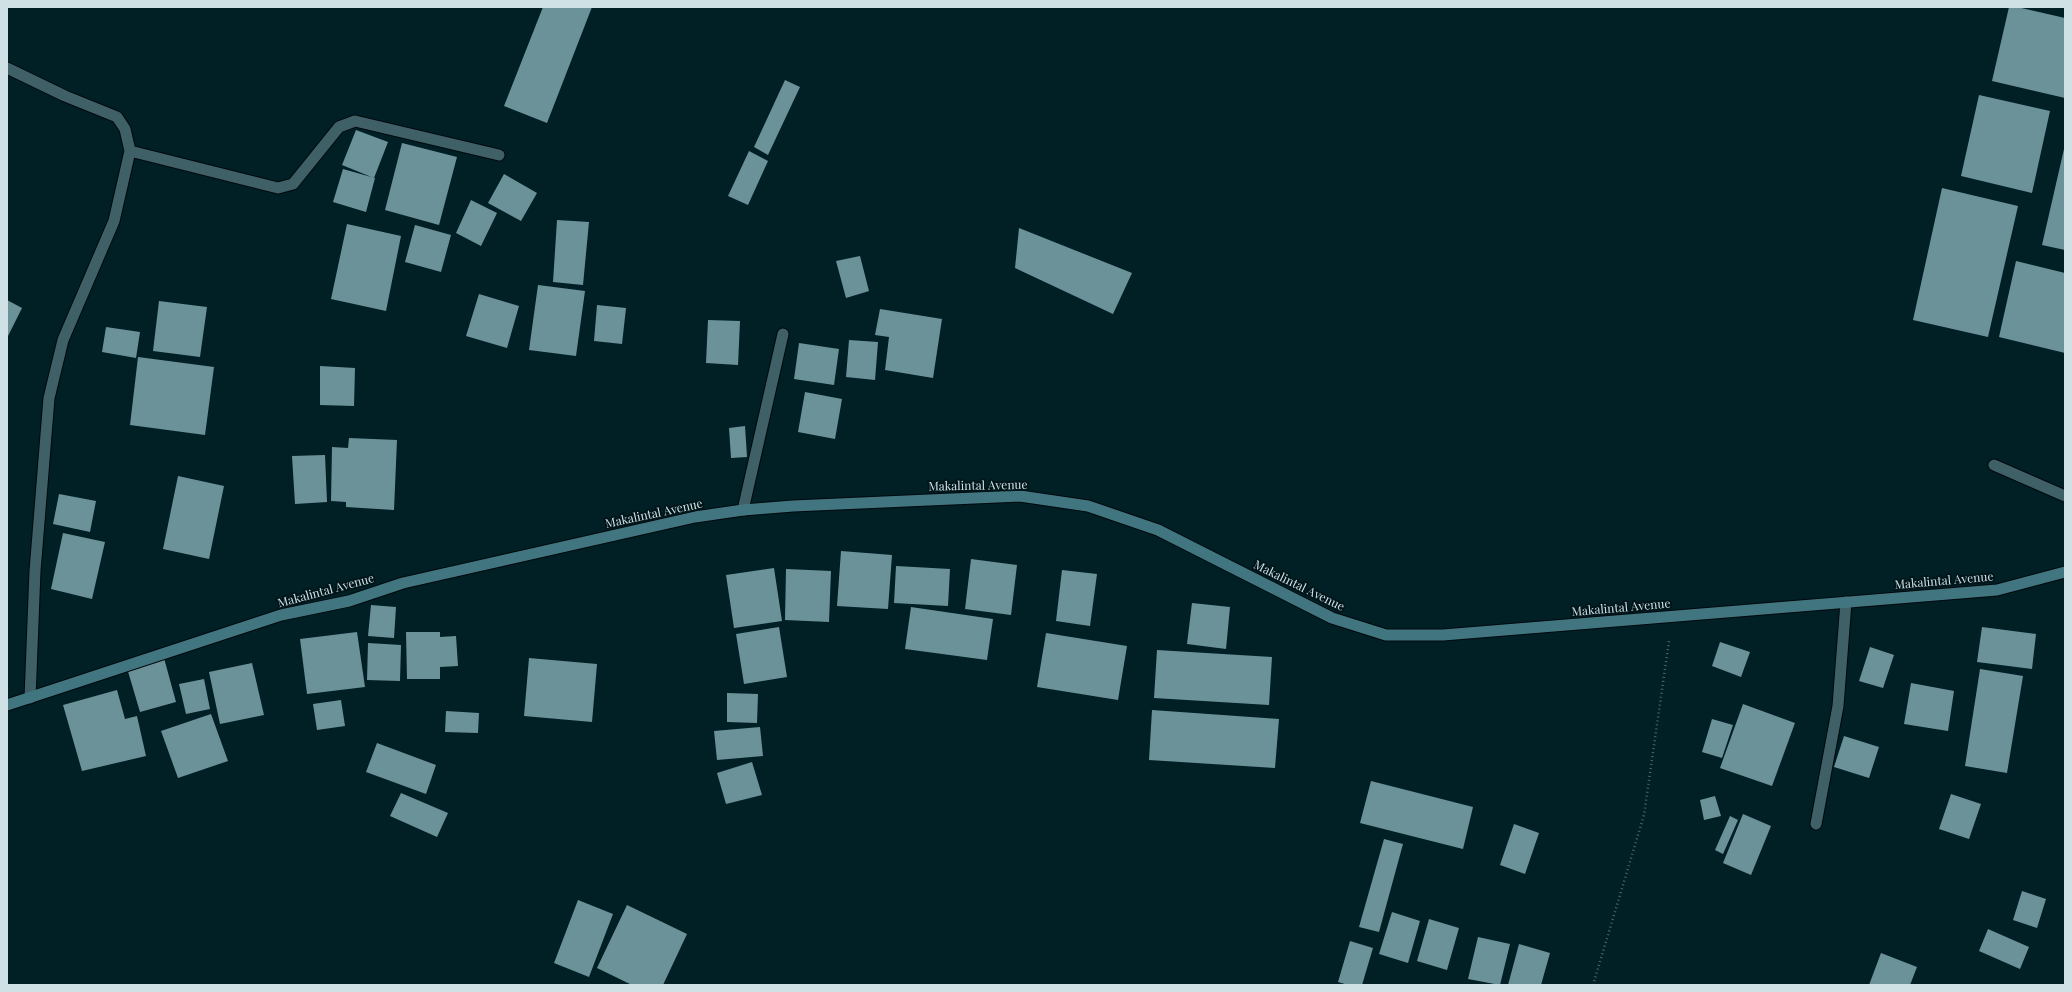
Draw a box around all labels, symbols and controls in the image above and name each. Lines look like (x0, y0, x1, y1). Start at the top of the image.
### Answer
street label: Makalintal Avenue (928, 478, 1028, 494)
street label: Makalintal Avenue (604, 497, 704, 531)
street label: Makalintal Avenue (1251, 558, 1347, 614)
street label: Makalintal Avenue (1894, 570, 1994, 592)
street label: Makalintal Avenue (276, 571, 376, 611)
street label: Makalintal Avenue (1571, 597, 1671, 619)

